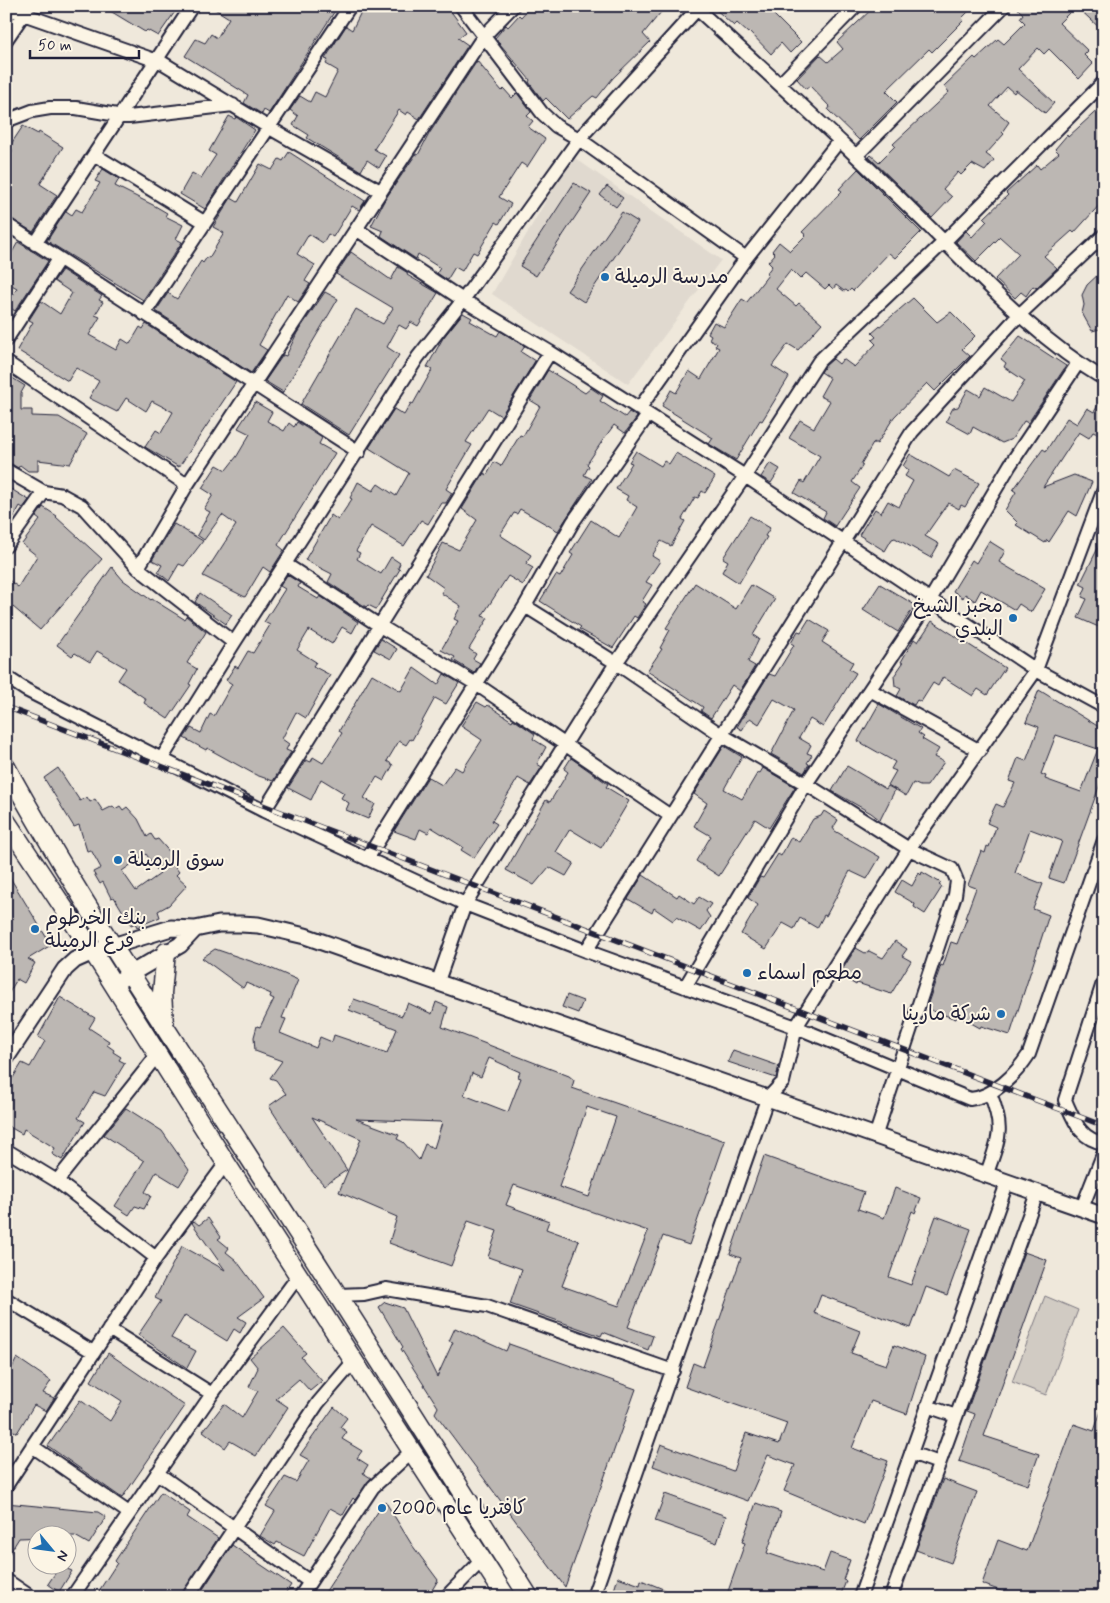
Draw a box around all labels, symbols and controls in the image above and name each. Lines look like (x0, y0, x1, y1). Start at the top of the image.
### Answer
scale bar (30, 28, 139, 60)
text: 50 m (38, 36, 72, 56)
place label: مدرسة الرميلة (615, 264, 729, 291)
marker: مدرسة الرميلة (599, 271, 611, 283)
place label: مخبز الشيخ البلدي (913, 593, 1003, 643)
marker: مخبز الشيخ البلدي (1007, 612, 1019, 624)
place label: سوق الرميلة (128, 847, 225, 874)
marker: سوق الرميلة (112, 854, 124, 866)
place label: بنك الخرطوم فرع الرميلة (45, 905, 146, 955)
marker: بنك الخرطوم فرع الرميلة (29, 923, 41, 935)
place label: مطعم اسماء (757, 960, 862, 987)
marker: مطعم اسماء (741, 967, 753, 979)
place label: شركة مارينا (902, 1001, 991, 1028)
marker: شركة مارينا (995, 1008, 1007, 1020)
place label: كافتريا عام 2000 (392, 1495, 526, 1522)
marker: كافتريا عام 2000 (376, 1502, 388, 1514)
north arrow (28, 1526, 78, 1576)
text: N (52, 1547, 73, 1564)

